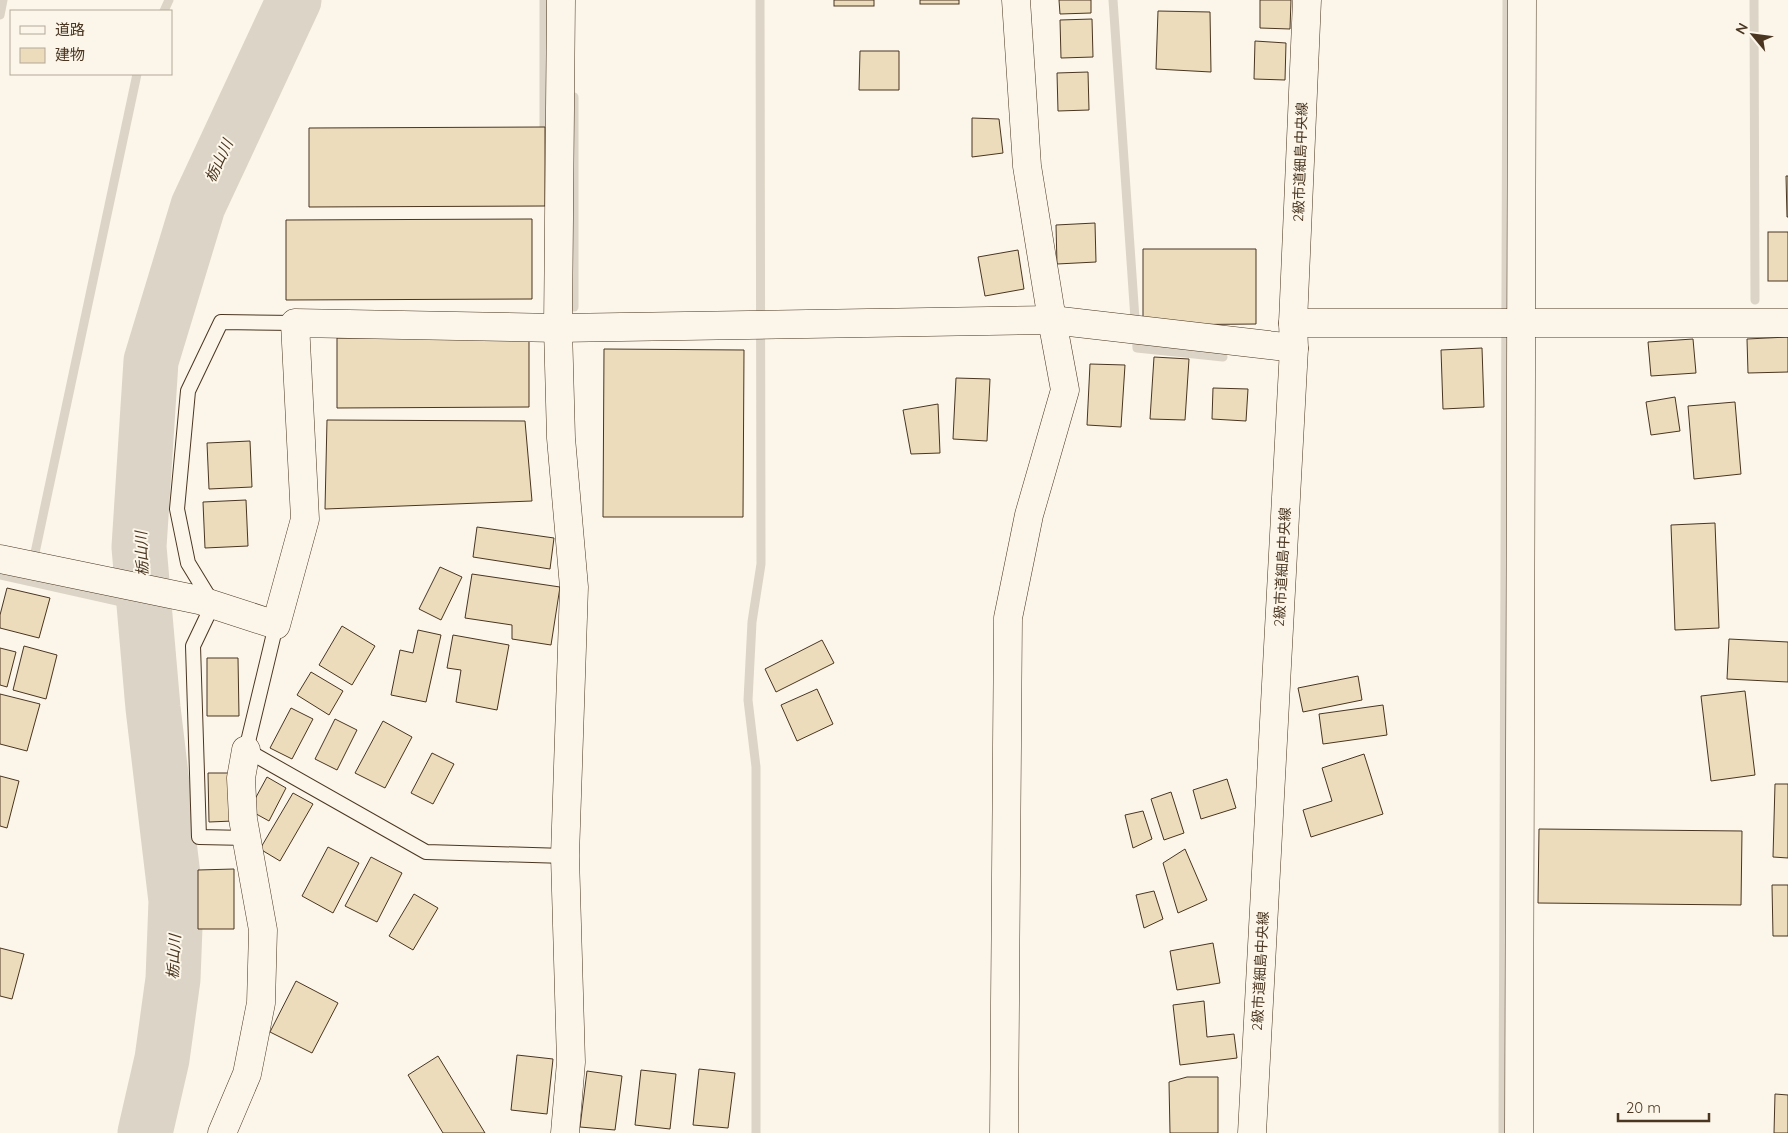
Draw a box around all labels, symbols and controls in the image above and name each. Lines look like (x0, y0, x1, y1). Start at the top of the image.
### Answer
legend (10, 10, 172, 75)
north arrow (1728, 10, 1778, 60)
text: 道路 (55, 20, 85, 39)
text: N (1731, 20, 1752, 38)
text: 建物 (55, 45, 85, 64)
street label: 2級市道細島中央線 (1289, 102, 1311, 222)
water label: 栃山川 (200, 135, 238, 185)
street label: 2級市道細島中央線 (1270, 507, 1294, 627)
water label: 栃山川 (131, 529, 152, 577)
street label: 2級市道細島中央線 (1248, 911, 1272, 1031)
water label: 栃山川 (163, 932, 184, 980)
scale bar (1618, 1090, 1709, 1122)
text: 20 m (1626, 1098, 1661, 1117)

